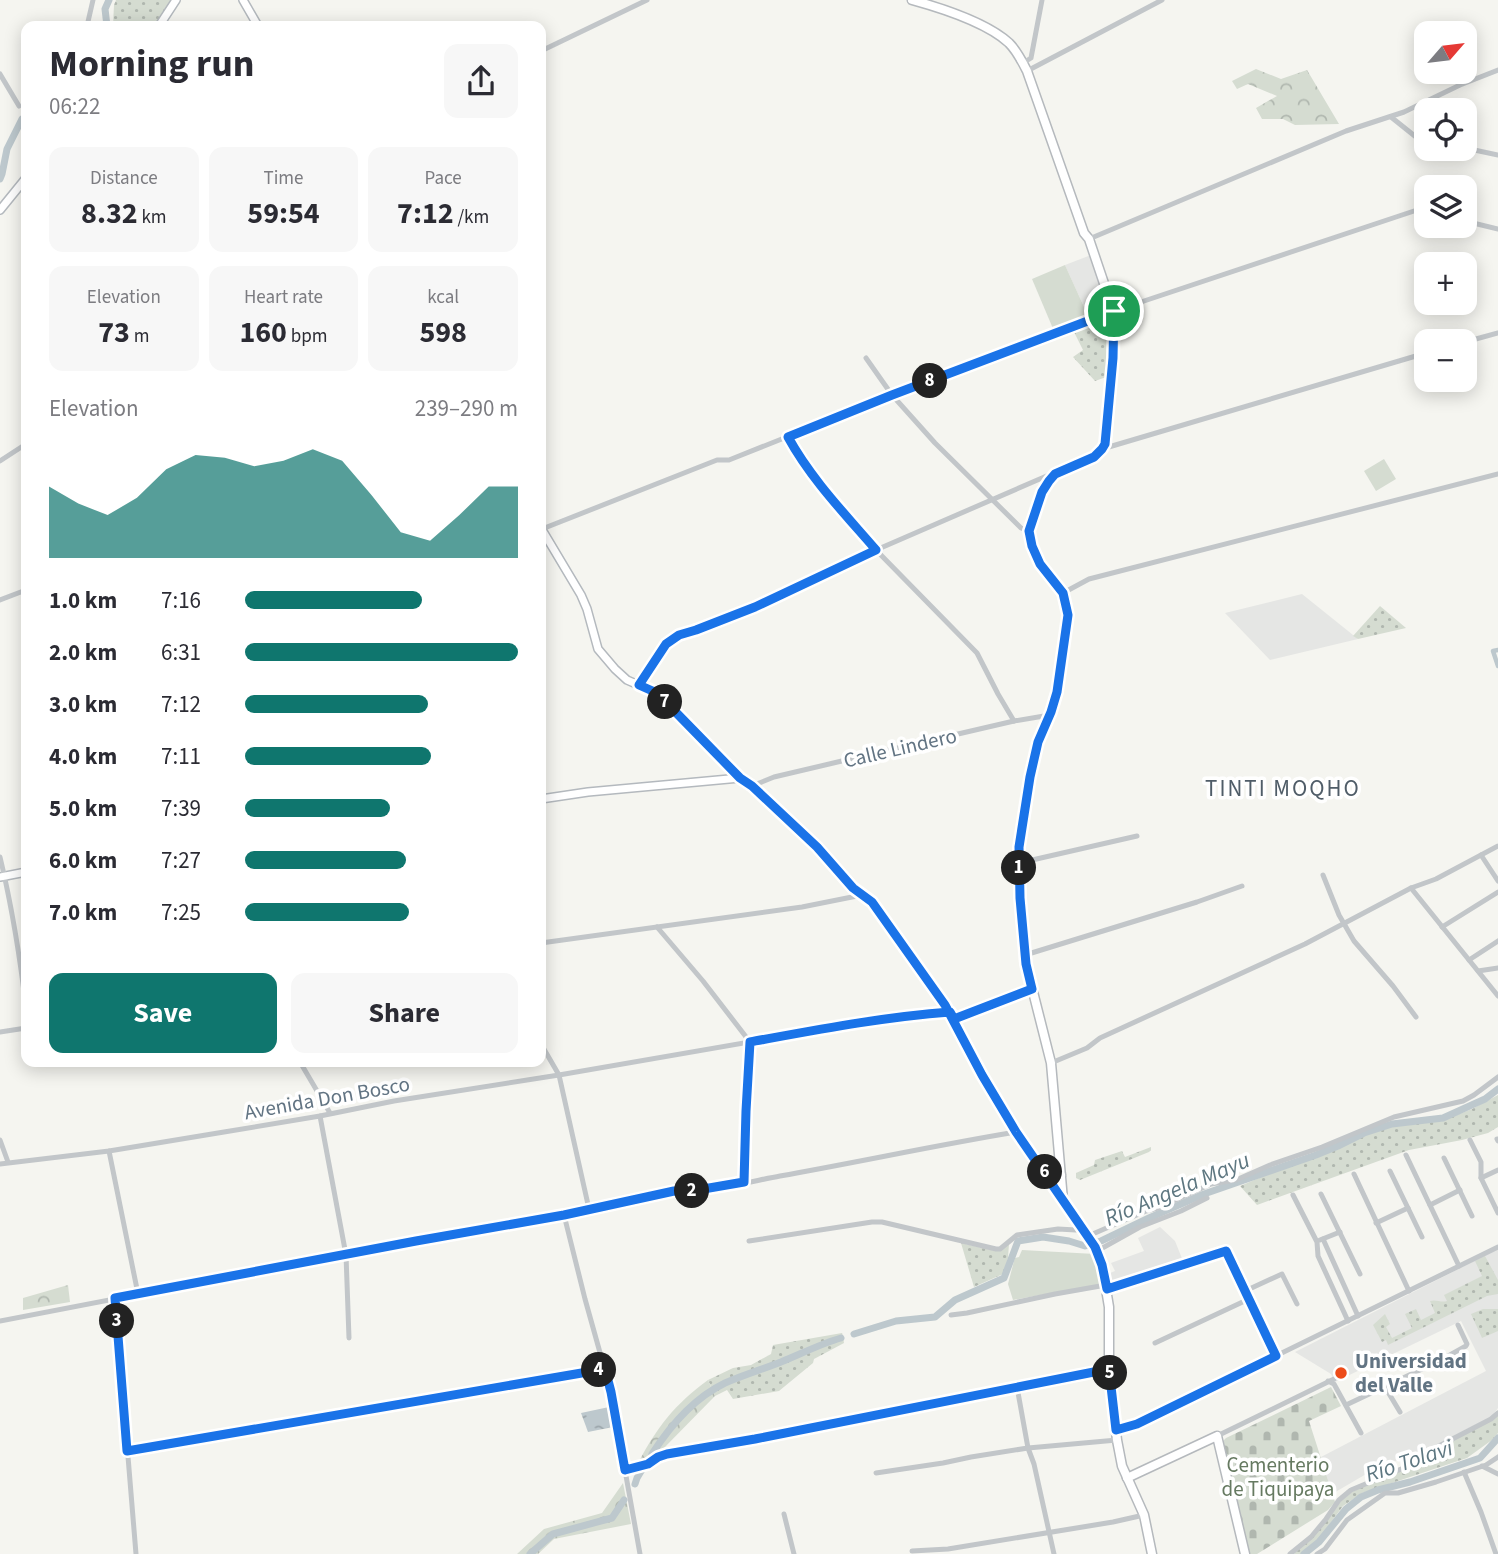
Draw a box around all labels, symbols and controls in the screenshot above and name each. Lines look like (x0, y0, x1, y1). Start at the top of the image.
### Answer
north arrow (1414, 21, 1477, 84)
map controls (1414, 21, 1477, 392)
text: Morning run (49, 37, 254, 91)
button: share (444, 44, 518, 118)
text: 06:22 (49, 90, 100, 123)
button: locate (1414, 98, 1477, 161)
text: Distance (90, 165, 158, 192)
text: Time (263, 165, 304, 192)
text: Pace (425, 165, 462, 192)
button: layers (1414, 175, 1477, 238)
text: 8.32 (81, 192, 138, 235)
text: 59:54 (247, 192, 320, 235)
text: 7:12 (397, 192, 454, 235)
text: km (138, 204, 167, 231)
text: /km (454, 204, 489, 231)
button: + (1414, 252, 1477, 315)
pin (1084, 281, 1144, 341)
text: Elevation (87, 284, 161, 311)
text: Heart rate (244, 284, 323, 311)
text: kcal (427, 284, 459, 311)
icon: arrive (1095, 292, 1133, 330)
text: 73 (98, 311, 130, 354)
text: 160 (239, 311, 287, 354)
text: 598 (419, 311, 467, 354)
text: m (130, 323, 149, 350)
text: bpm (287, 323, 328, 350)
button: − (1414, 329, 1477, 392)
pin: 8 (912, 364, 948, 398)
text: 8 (924, 367, 935, 394)
text: Elevation (49, 392, 139, 425)
text: 239–290 m (415, 392, 518, 425)
text: 1.0 km (49, 584, 117, 617)
text: 7:16 (161, 584, 201, 617)
text: 2.0 km (49, 636, 117, 669)
text: 6:31 (161, 636, 201, 669)
pin: 7 (648, 684, 682, 720)
text: 3.0 km (49, 688, 117, 721)
text: 7:12 (161, 688, 201, 721)
text: 7 (659, 688, 670, 715)
street label: Calle Lindero (840, 720, 960, 776)
text: 4.0 km (49, 740, 117, 773)
text: 7:11 (161, 740, 201, 773)
district label: TINTI MOQHO (1205, 772, 1361, 805)
text: 5.0 km (49, 792, 117, 825)
text: 7:39 (161, 792, 201, 825)
text: 6.0 km (49, 844, 117, 877)
text: 7:27 (161, 844, 201, 877)
pin: 1 (1002, 850, 1036, 886)
text: 1 (1013, 854, 1024, 881)
text: 7.0 km (49, 896, 117, 929)
text: 7:25 (161, 896, 201, 929)
button: Save (49, 973, 277, 1053)
button: Share (291, 973, 518, 1053)
street label: Avenida Don Bosco (242, 1069, 412, 1127)
water label: Río Angela Mayu (1099, 1143, 1255, 1235)
pin: 6 (1028, 1154, 1062, 1190)
text: 6 (1039, 1158, 1050, 1185)
pin: 2 (674, 1174, 710, 1208)
text: 2 (686, 1177, 697, 1204)
pin: 3 (100, 1304, 134, 1338)
text: 3 (111, 1307, 122, 1334)
place label: Universidad del Valle (1355, 1346, 1467, 1400)
pin: 4 (582, 1352, 616, 1388)
text: 4 (593, 1356, 604, 1383)
pin: 5 (1092, 1356, 1128, 1390)
text: 5 (1104, 1359, 1115, 1386)
marker: Universidad del Valle (1333, 1365, 1349, 1381)
water label: Río Tolavi (1361, 1431, 1458, 1491)
park label: Cementerio de Tiquipaya (1222, 1450, 1334, 1504)

